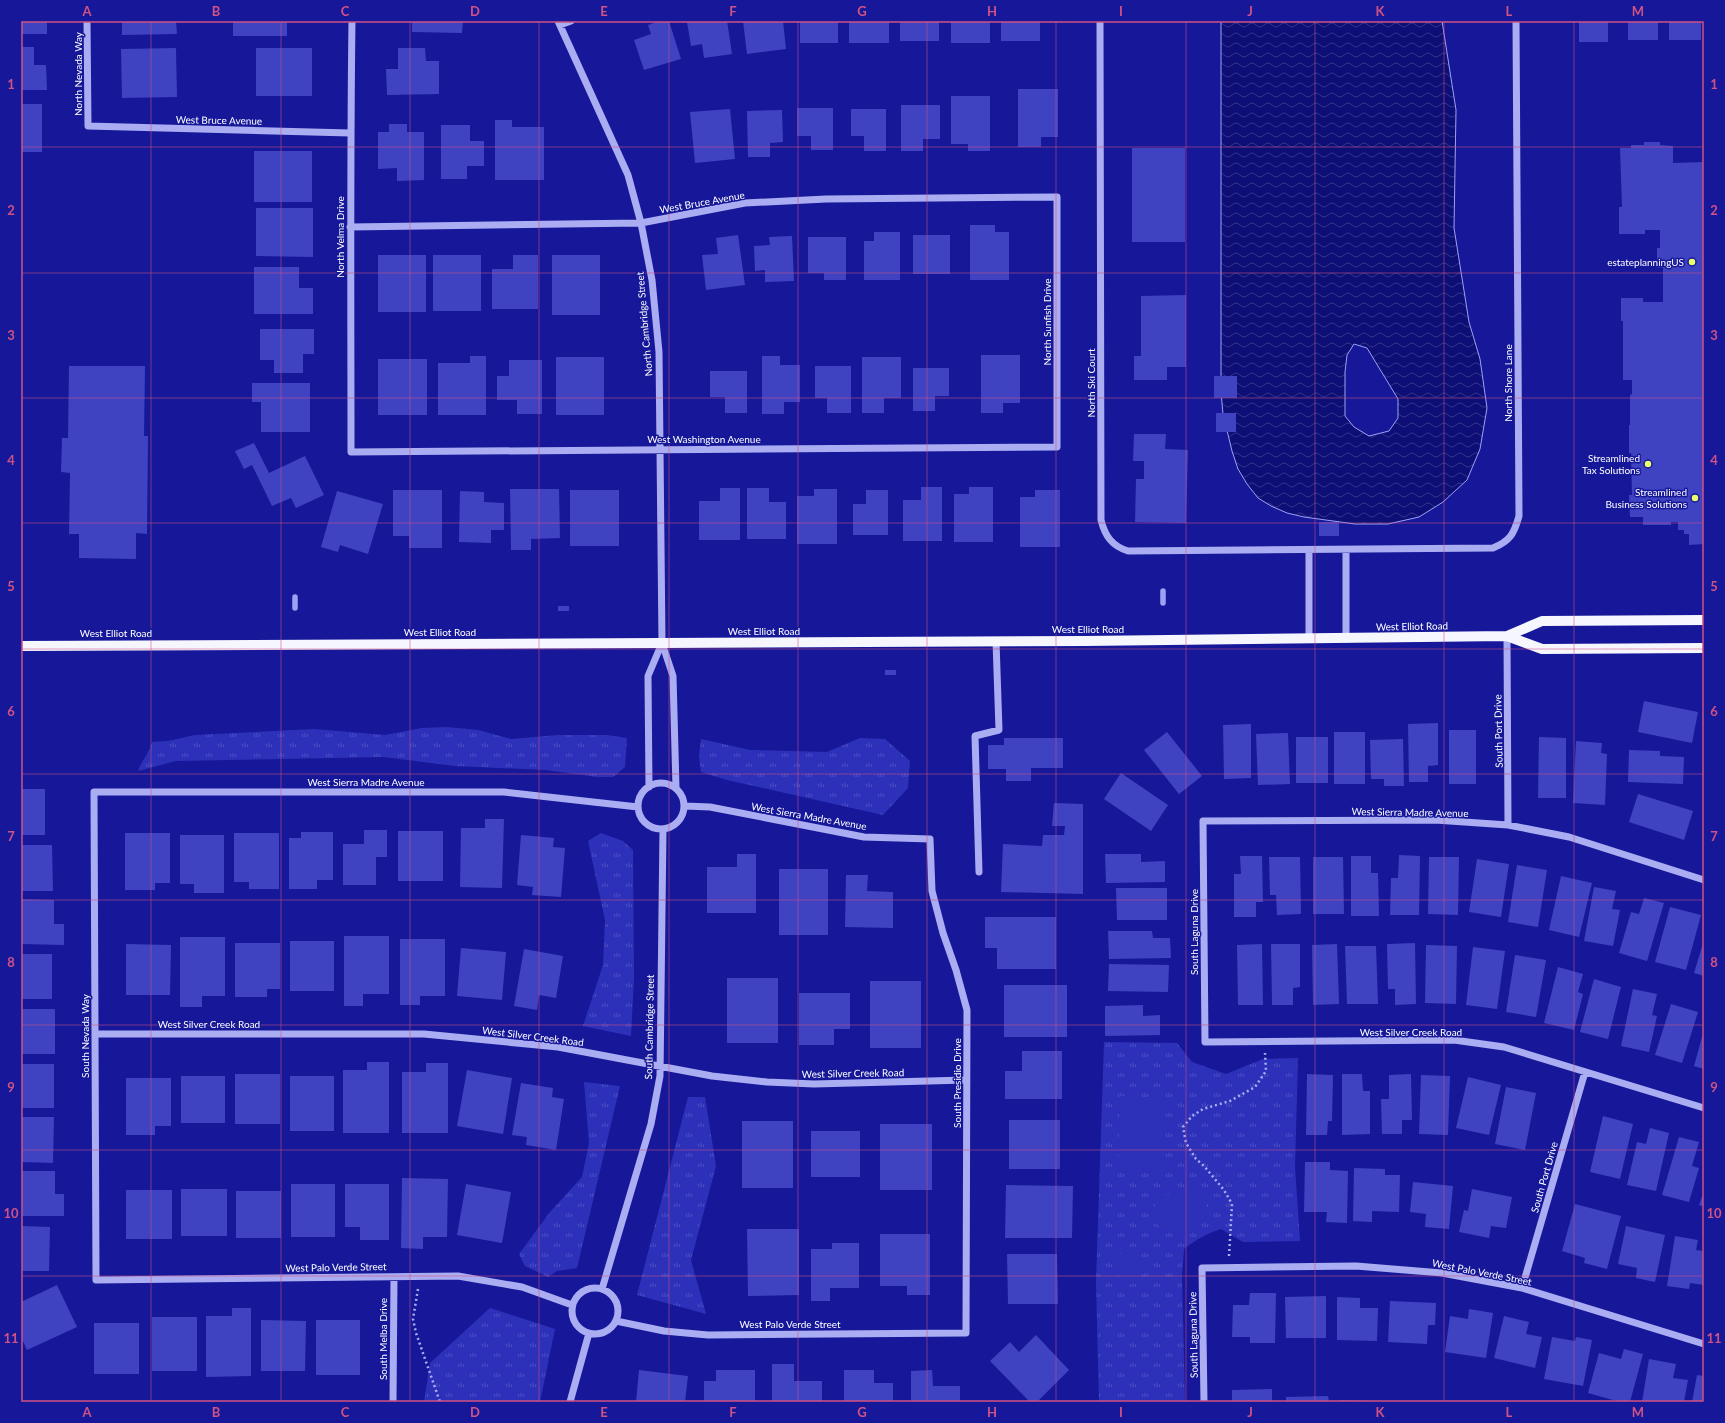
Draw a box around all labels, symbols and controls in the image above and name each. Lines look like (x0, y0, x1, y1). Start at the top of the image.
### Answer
text: A (81, 3, 92, 19)
text: B (212, 3, 221, 19)
text: C (341, 3, 350, 19)
text: D (470, 3, 480, 19)
text: E (600, 3, 608, 19)
text: F (729, 3, 737, 19)
text: G (857, 3, 867, 19)
text: H (987, 3, 997, 19)
text: I (1119, 3, 1123, 19)
text: J (1247, 3, 1253, 19)
text: K (1376, 3, 1386, 19)
text: L (1506, 3, 1513, 19)
text: M (1632, 3, 1644, 19)
street label: North Nevada Way (72, 31, 84, 116)
text: 1 (7, 76, 15, 92)
text: 1 (1710, 76, 1718, 92)
street label: West Bruce Avenue (176, 113, 262, 127)
street label: West Bruce Avenue (658, 189, 746, 215)
street label: North Velma Drive (334, 196, 346, 278)
text: 2 (7, 202, 15, 218)
text: 2 (1710, 202, 1718, 218)
place label: estateplanningUS (1607, 256, 1684, 268)
marker: estateplanningUS (1687, 257, 1697, 267)
street label: North Cambridge Street (633, 271, 655, 377)
street label: North Sunfish Drive (1041, 279, 1053, 365)
text: 3 (7, 327, 15, 343)
text: 3 (1710, 327, 1718, 343)
street label: North Shore Lane (1502, 344, 1514, 422)
street label: North Ski Court (1085, 348, 1097, 417)
street label: West Washington Avenue (647, 433, 761, 445)
text: 4 (7, 452, 15, 468)
place label: Streamlined Tax Solutions (1582, 452, 1640, 476)
text: 4 (1710, 452, 1718, 468)
marker: Streamlined Tax Solutions (1643, 459, 1653, 469)
place label: Streamlined Business Solutions (1606, 486, 1687, 510)
marker: Streamlined Business Solutions (1690, 493, 1700, 503)
text: 5 (7, 578, 15, 594)
text: 5 (1710, 578, 1718, 594)
street label: West Elliot Road (1376, 619, 1448, 633)
street label: West Elliot Road (1052, 623, 1124, 635)
street label: West Elliot Road (728, 625, 800, 637)
street label: West Elliot Road (404, 626, 476, 638)
street label: West Elliot Road (80, 627, 152, 639)
street label: South Port Drive (1491, 694, 1505, 768)
text: 6 (7, 703, 15, 719)
text: 6 (1710, 703, 1718, 719)
street label: West Sierra Madre Avenue (307, 776, 425, 788)
street label: West Sierra Madre Avenue (750, 800, 868, 832)
street label: West Sierra Madre Avenue (1351, 805, 1469, 819)
text: 7 (7, 828, 15, 844)
text: 7 (1710, 828, 1718, 844)
street label: South Laguna Drive (1188, 889, 1200, 975)
text: 8 (7, 954, 15, 970)
text: 8 (1710, 954, 1718, 970)
street label: South Cambridge Street (642, 974, 656, 1079)
street label: South Nevada Way (79, 993, 91, 1078)
street label: West Silver Creek Road (158, 1018, 260, 1030)
street label: West Silver Creek Road (481, 1024, 585, 1048)
street label: West Silver Creek Road (1360, 1026, 1462, 1038)
street label: South Presidio Drive (951, 1038, 963, 1128)
street label: West Silver Creek Road (802, 1066, 904, 1080)
text: 9 (7, 1079, 15, 1095)
text: 9 (1710, 1079, 1718, 1095)
street label: South Port Drive (1528, 1140, 1560, 1214)
text: 10 (3, 1205, 19, 1221)
text: 10 (1706, 1205, 1722, 1221)
street label: West Palo Verde Street (1431, 1256, 1533, 1288)
street label: West Palo Verde Street (285, 1260, 387, 1274)
street label: South Laguna Drive (1186, 1292, 1200, 1378)
street label: South Melba Drive (377, 1298, 389, 1380)
street label: West Palo Verde Street (739, 1318, 841, 1330)
text: 11 (3, 1330, 19, 1346)
text: 11 (1706, 1330, 1722, 1346)
text: A (81, 1404, 92, 1420)
text: B (212, 1404, 221, 1420)
text: C (341, 1404, 350, 1420)
text: D (470, 1404, 480, 1420)
text: E (600, 1404, 608, 1420)
text: F (729, 1404, 737, 1420)
text: G (857, 1404, 867, 1420)
text: H (987, 1404, 997, 1420)
text: I (1119, 1404, 1123, 1420)
text: J (1247, 1404, 1253, 1420)
text: K (1376, 1404, 1386, 1420)
text: L (1506, 1404, 1513, 1420)
text: M (1632, 1404, 1644, 1420)

